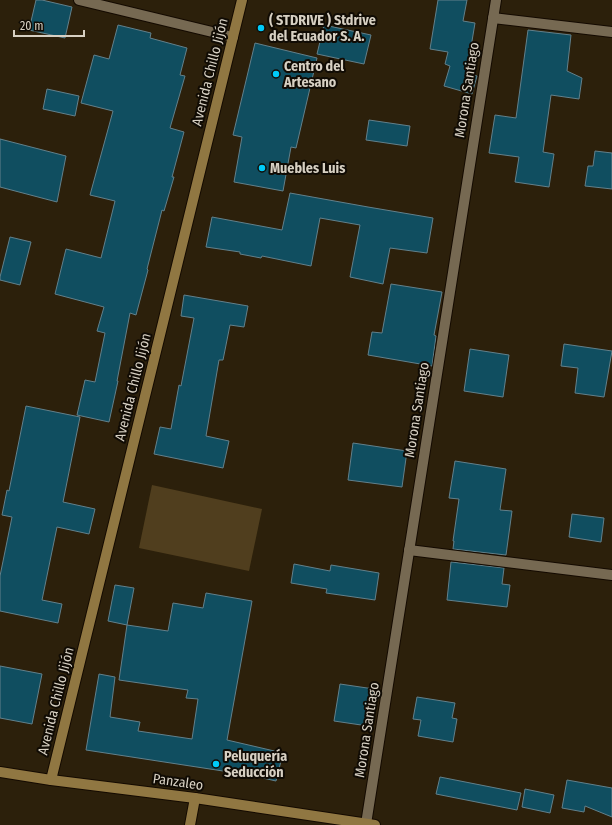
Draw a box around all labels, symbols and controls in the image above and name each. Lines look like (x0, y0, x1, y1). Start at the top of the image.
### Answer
scale bar (14, 12, 84, 38)
place label: ( STDRIVE ) Stdrive del Ecuador S. A. (269, 12, 376, 45)
street label: Avenida Chillo Jijón (188, 16, 232, 128)
text: 20 m (20, 19, 44, 33)
marker: ( STDRIVE ) Stdrive del Ecuador S. A. (256, 23, 266, 33)
street label: Morona Santiago (451, 41, 483, 139)
place label: Centro del Artesano (283, 58, 344, 91)
marker: Centro del Artesano (271, 69, 281, 79)
place label: Muebles Luis (270, 160, 345, 177)
marker: Muebles Luis (257, 163, 267, 173)
street label: Avenida Chillo Jijón (111, 331, 155, 443)
street label: Morona Santiago (401, 361, 433, 459)
street label: Avenida Chillo Jijón (34, 645, 78, 757)
street label: Morona Santiago (351, 681, 383, 779)
place label: Peluquería Seducción (224, 748, 287, 781)
marker: Peluquería Seducción (211, 759, 221, 769)
street label: Panzaleo (152, 770, 204, 794)

